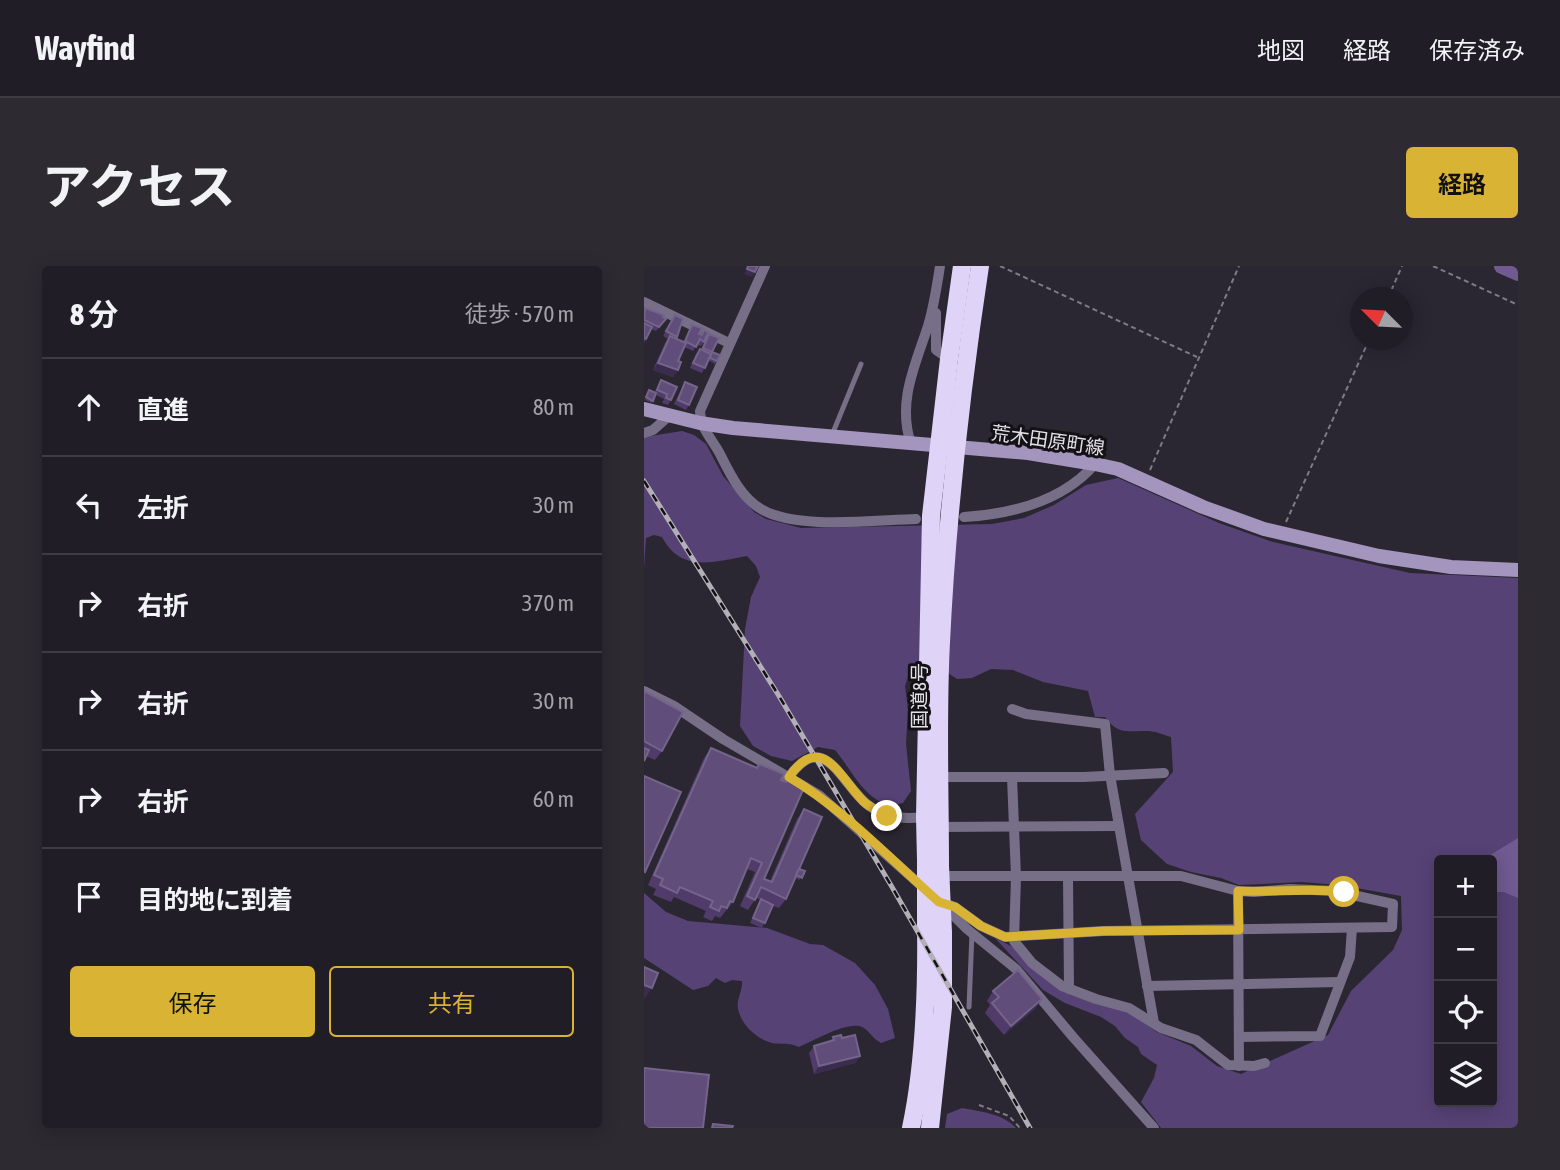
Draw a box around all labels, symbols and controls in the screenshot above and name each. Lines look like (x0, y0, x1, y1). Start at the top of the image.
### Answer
text: Wayfind (35, 29, 135, 67)
text: 地図 (1257, 37, 1305, 64)
text: 経路 (1343, 37, 1391, 64)
text: 保存済み (1429, 37, 1525, 64)
button: 経路 (1406, 147, 1518, 218)
text: アクセス (42, 158, 236, 214)
north arrow (1350, 287, 1413, 350)
text: 8 分 (70, 297, 118, 331)
text: 徒歩 · 570 m (465, 301, 574, 327)
icon: ahead (70, 388, 108, 426)
text: 80 m (533, 394, 574, 420)
text: 直進 (137, 395, 189, 425)
street label: 荒木田原町線 (990, 421, 1106, 459)
icon: left (70, 486, 108, 524)
text: 30 m (533, 492, 574, 518)
text: 左折 (137, 493, 189, 523)
icon: right (70, 584, 108, 622)
text: 370 m (522, 590, 574, 616)
text: 右折 (137, 591, 189, 621)
street label: 国道8号 (908, 663, 930, 729)
icon: right (70, 682, 108, 720)
text: 30 m (533, 688, 574, 714)
text: 右折 (137, 689, 189, 719)
icon: right (70, 780, 108, 818)
text: 60 m (533, 786, 574, 812)
text: 右折 (137, 787, 189, 817)
route end (871, 800, 902, 831)
map controls (1434, 855, 1497, 1107)
button: + (1434, 855, 1497, 918)
route start (1328, 876, 1359, 907)
icon: arrive (70, 878, 108, 916)
text: 目的地に到着 (137, 885, 293, 915)
button: − (1434, 918, 1497, 981)
button: 保存 (70, 966, 315, 1037)
button: 共有 (329, 966, 574, 1037)
button: locate (1434, 981, 1497, 1044)
button: layers (1434, 1044, 1497, 1107)

